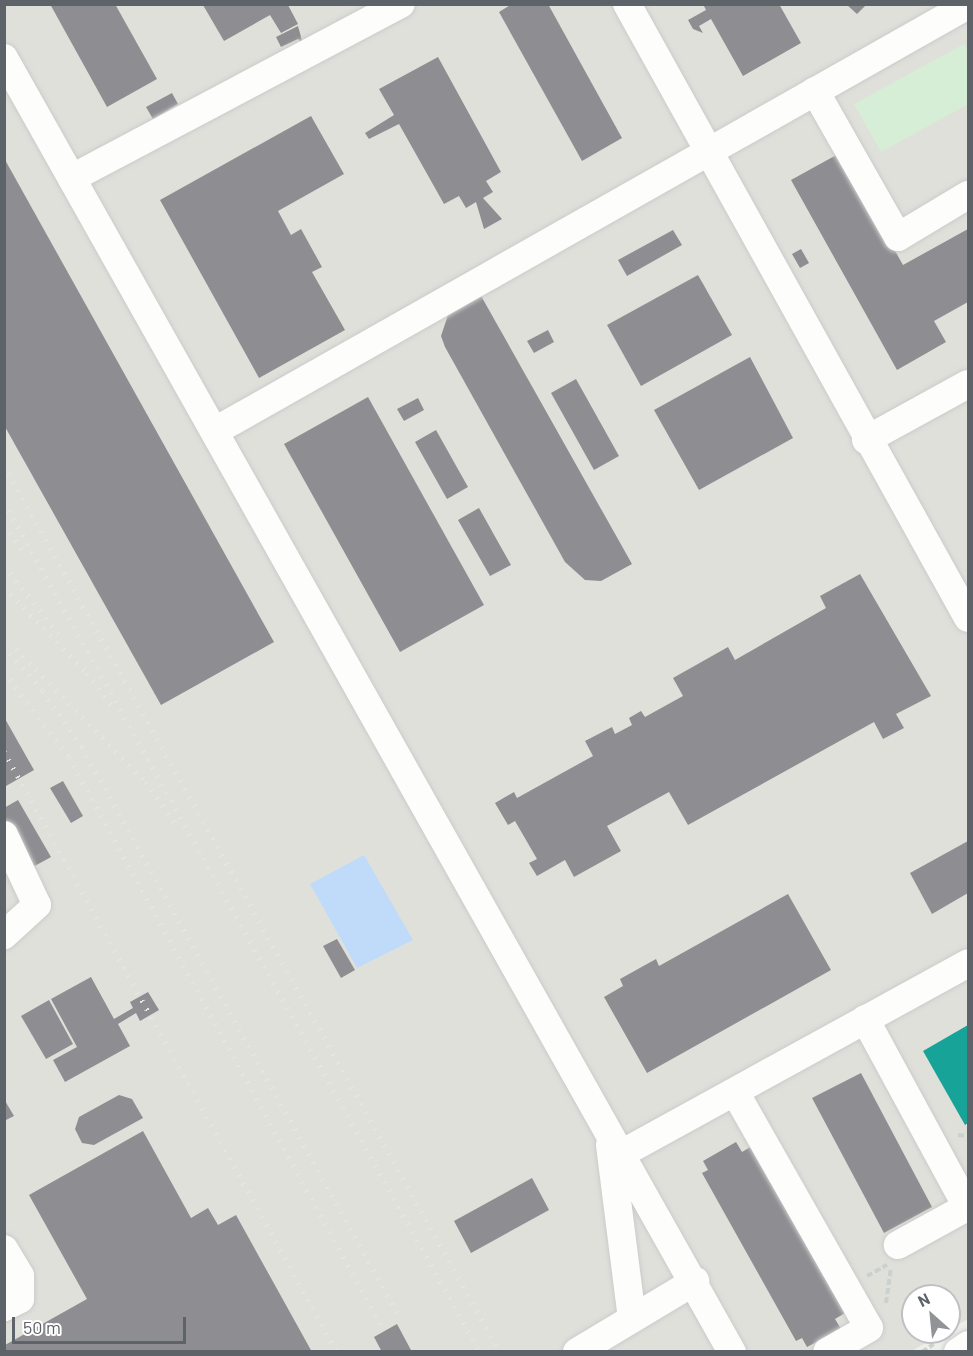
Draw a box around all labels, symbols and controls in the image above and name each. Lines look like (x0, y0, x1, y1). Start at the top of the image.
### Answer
north arrow (901, 1284, 961, 1344)
text: N (914, 1288, 933, 1310)
scale bar (15, 1305, 189, 1343)
text: 50 m (23, 1316, 61, 1338)

